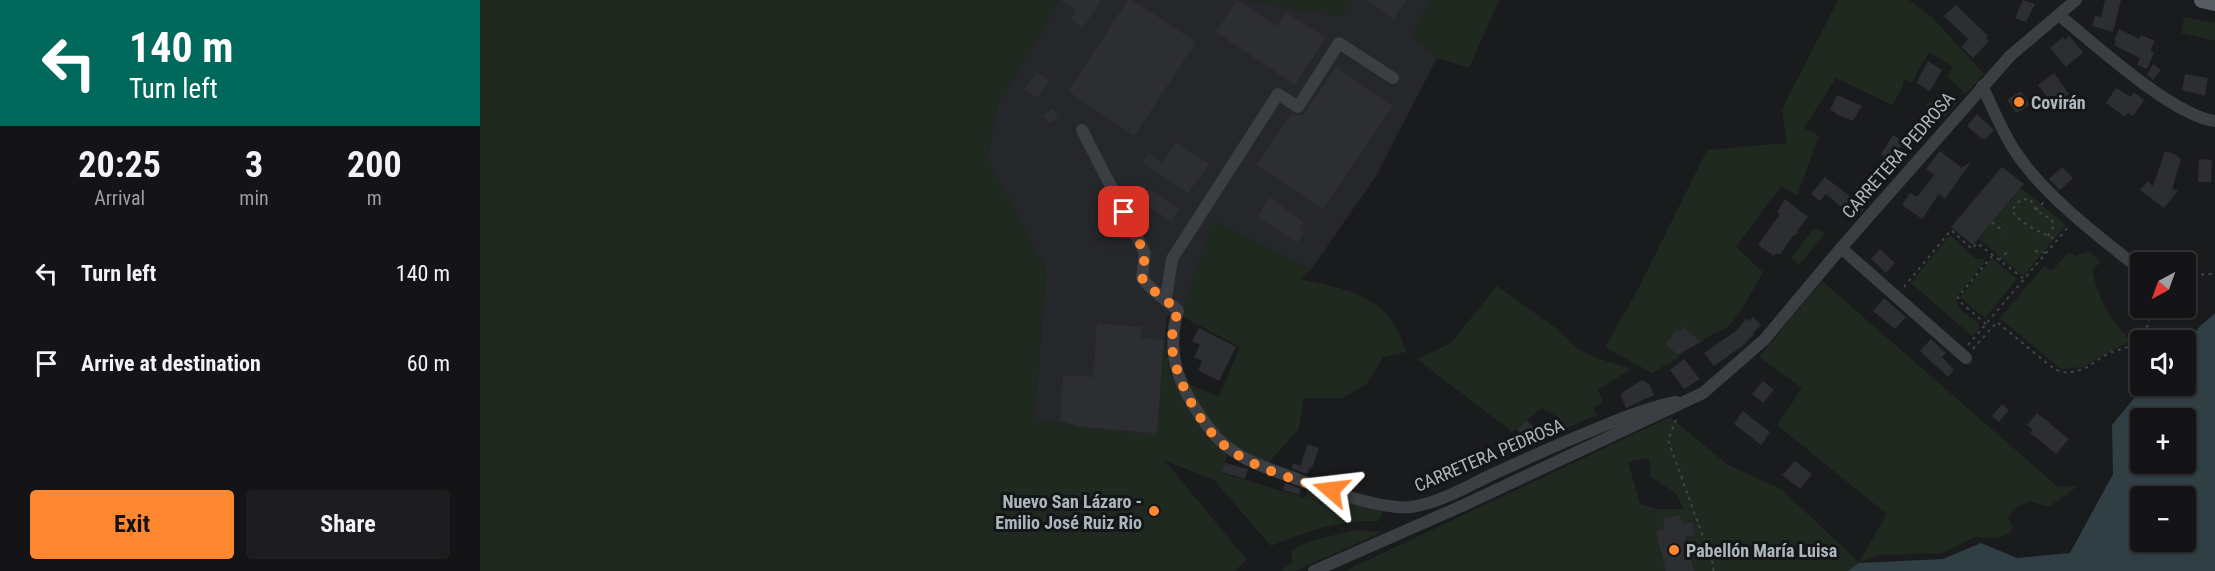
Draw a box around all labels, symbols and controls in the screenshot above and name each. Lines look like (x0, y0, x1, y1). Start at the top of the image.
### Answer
text: 140 m (129, 23, 234, 72)
icon: left (30, 24, 108, 102)
text: Turn left (129, 73, 218, 105)
street label: CARRETERA PEDROSA (1837, 87, 1959, 222)
place label: Covirán (2031, 92, 2086, 113)
marker: Covirán (2012, 95, 2026, 109)
text: 20:25 (78, 144, 161, 186)
text: 3 (245, 144, 263, 186)
text: 200 (347, 144, 402, 186)
text: Arrival (94, 186, 145, 210)
text: min (239, 186, 269, 210)
text: m (367, 186, 382, 210)
pin (1098, 186, 1149, 237)
icon: arrive (1107, 195, 1140, 228)
north arrow (2130, 252, 2196, 318)
map controls (2130, 252, 2196, 552)
icon: left (30, 257, 63, 290)
text: Turn left (81, 261, 156, 286)
text: 140 m (396, 261, 450, 286)
button: sound (2130, 330, 2196, 396)
icon: arrive (30, 347, 63, 380)
text: Arrive at destination (81, 351, 261, 376)
text: 60 m (407, 351, 450, 376)
button: + (2130, 408, 2196, 474)
street label: CARRETERA PEDROSA (1411, 414, 1568, 496)
position arrow (1299, 458, 1363, 522)
button: − (2130, 486, 2196, 552)
button: Exit (30, 490, 234, 559)
button: Share (246, 490, 450, 559)
place label: Nuevo San Lázaro - Emilio José Ruiz Rio (995, 491, 1142, 533)
marker: Nuevo San Lázaro - Emilio José Ruiz Rio (1147, 504, 1161, 518)
place label: Pabellón María Luisa (1686, 540, 1837, 561)
marker: Pabellón María Luisa (1667, 543, 1681, 557)

